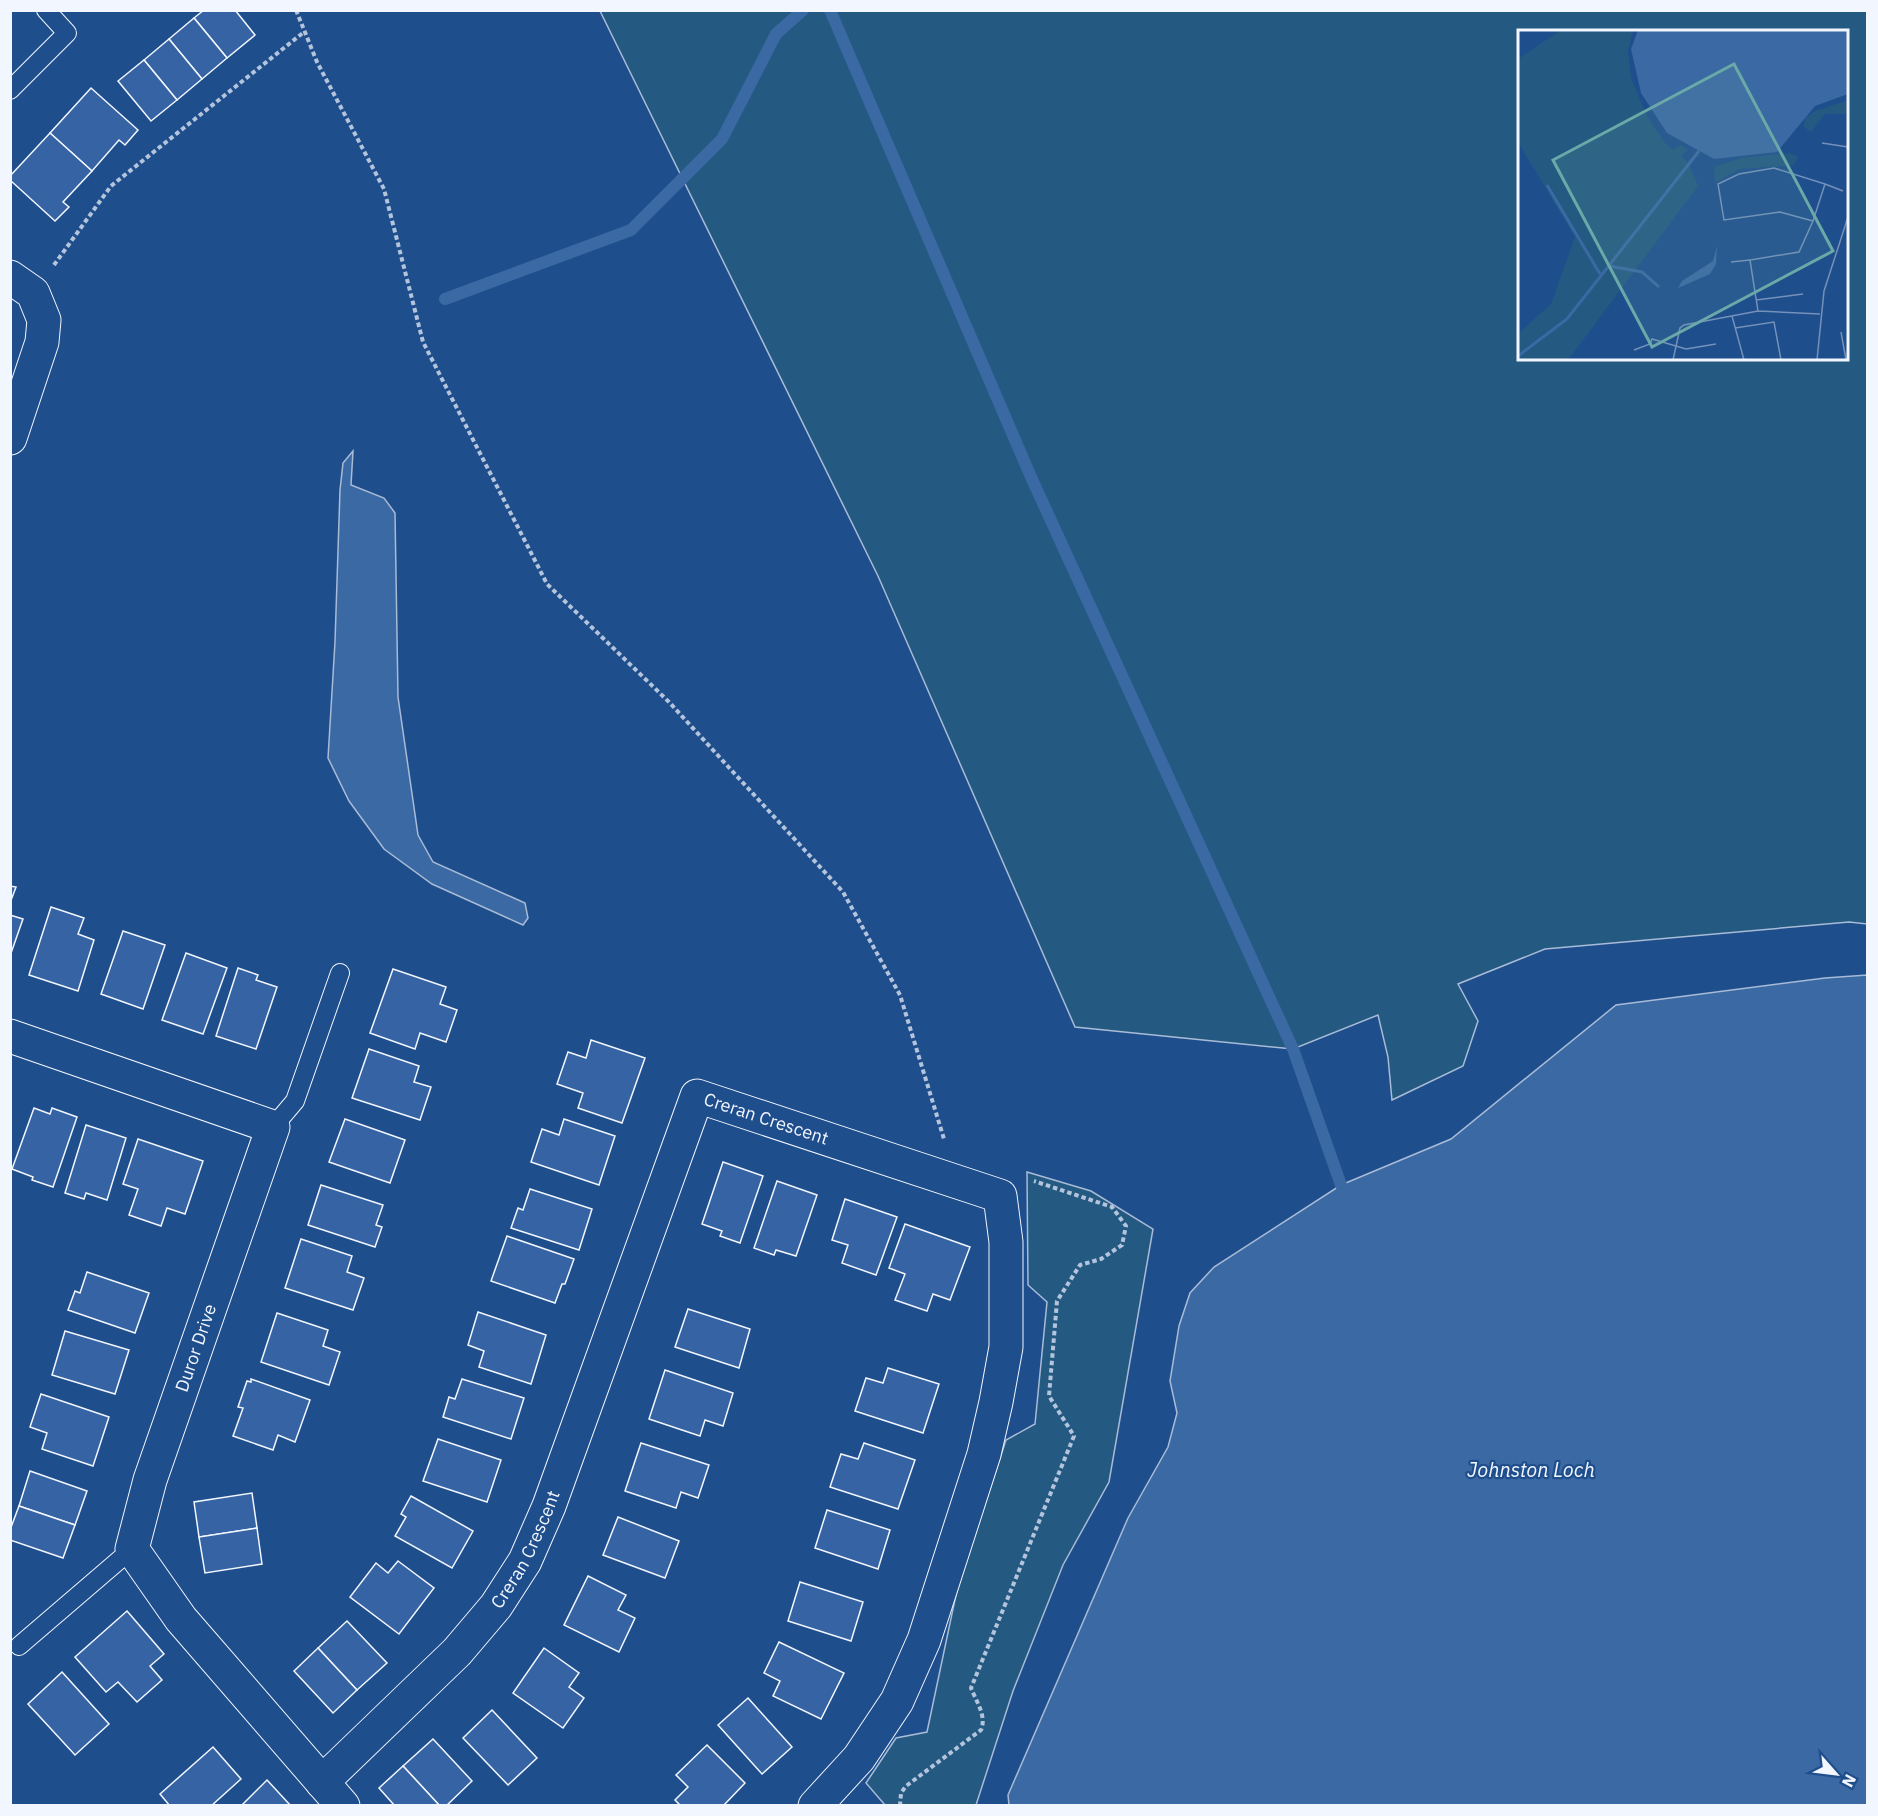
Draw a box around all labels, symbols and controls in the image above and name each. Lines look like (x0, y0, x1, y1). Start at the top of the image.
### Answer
inset map (1518, 30, 1848, 360)
street label: Creran Crescent (701, 1087, 832, 1150)
street label: Duror Drive (170, 1301, 221, 1395)
water label: Johnston Loch (1467, 1456, 1595, 1483)
street label: Creran Crescent (486, 1487, 565, 1613)
north arrow (1806, 1744, 1866, 1804)
text: N (1838, 1771, 1861, 1791)

